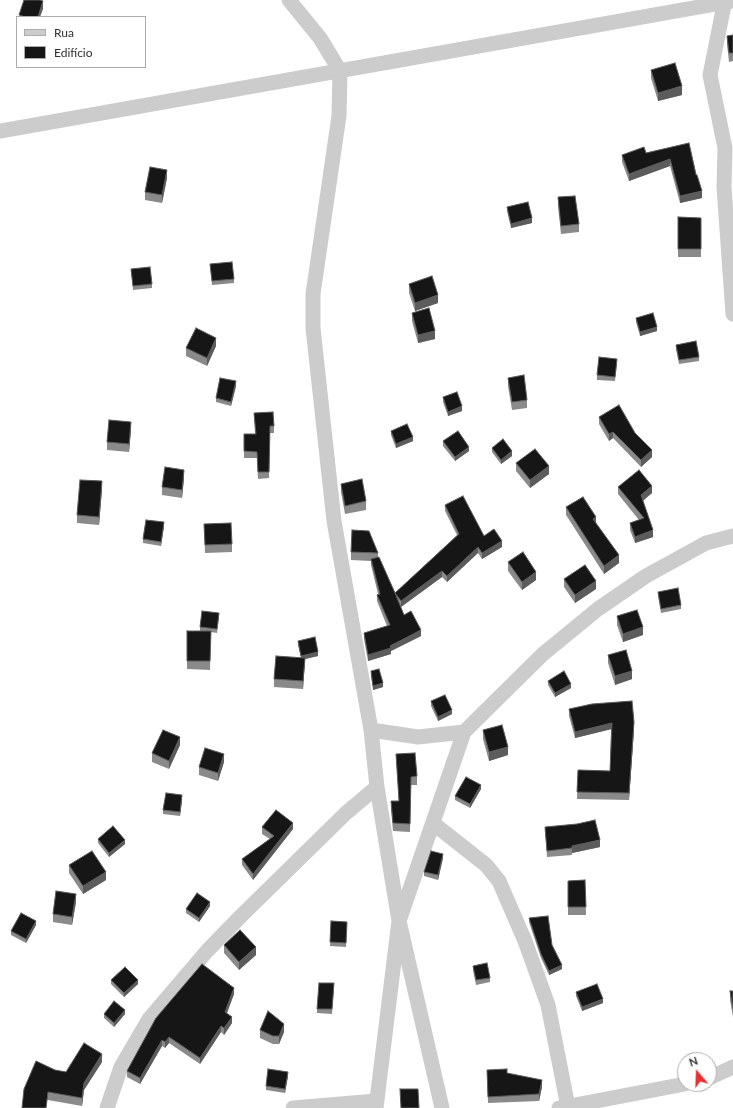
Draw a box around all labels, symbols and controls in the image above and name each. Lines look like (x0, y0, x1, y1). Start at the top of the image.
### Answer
legend (16, 16, 146, 68)
text: Rua (54, 25, 74, 40)
text: Edifício (54, 45, 93, 60)
north arrow (677, 1052, 717, 1092)
text: N (687, 1054, 699, 1069)

